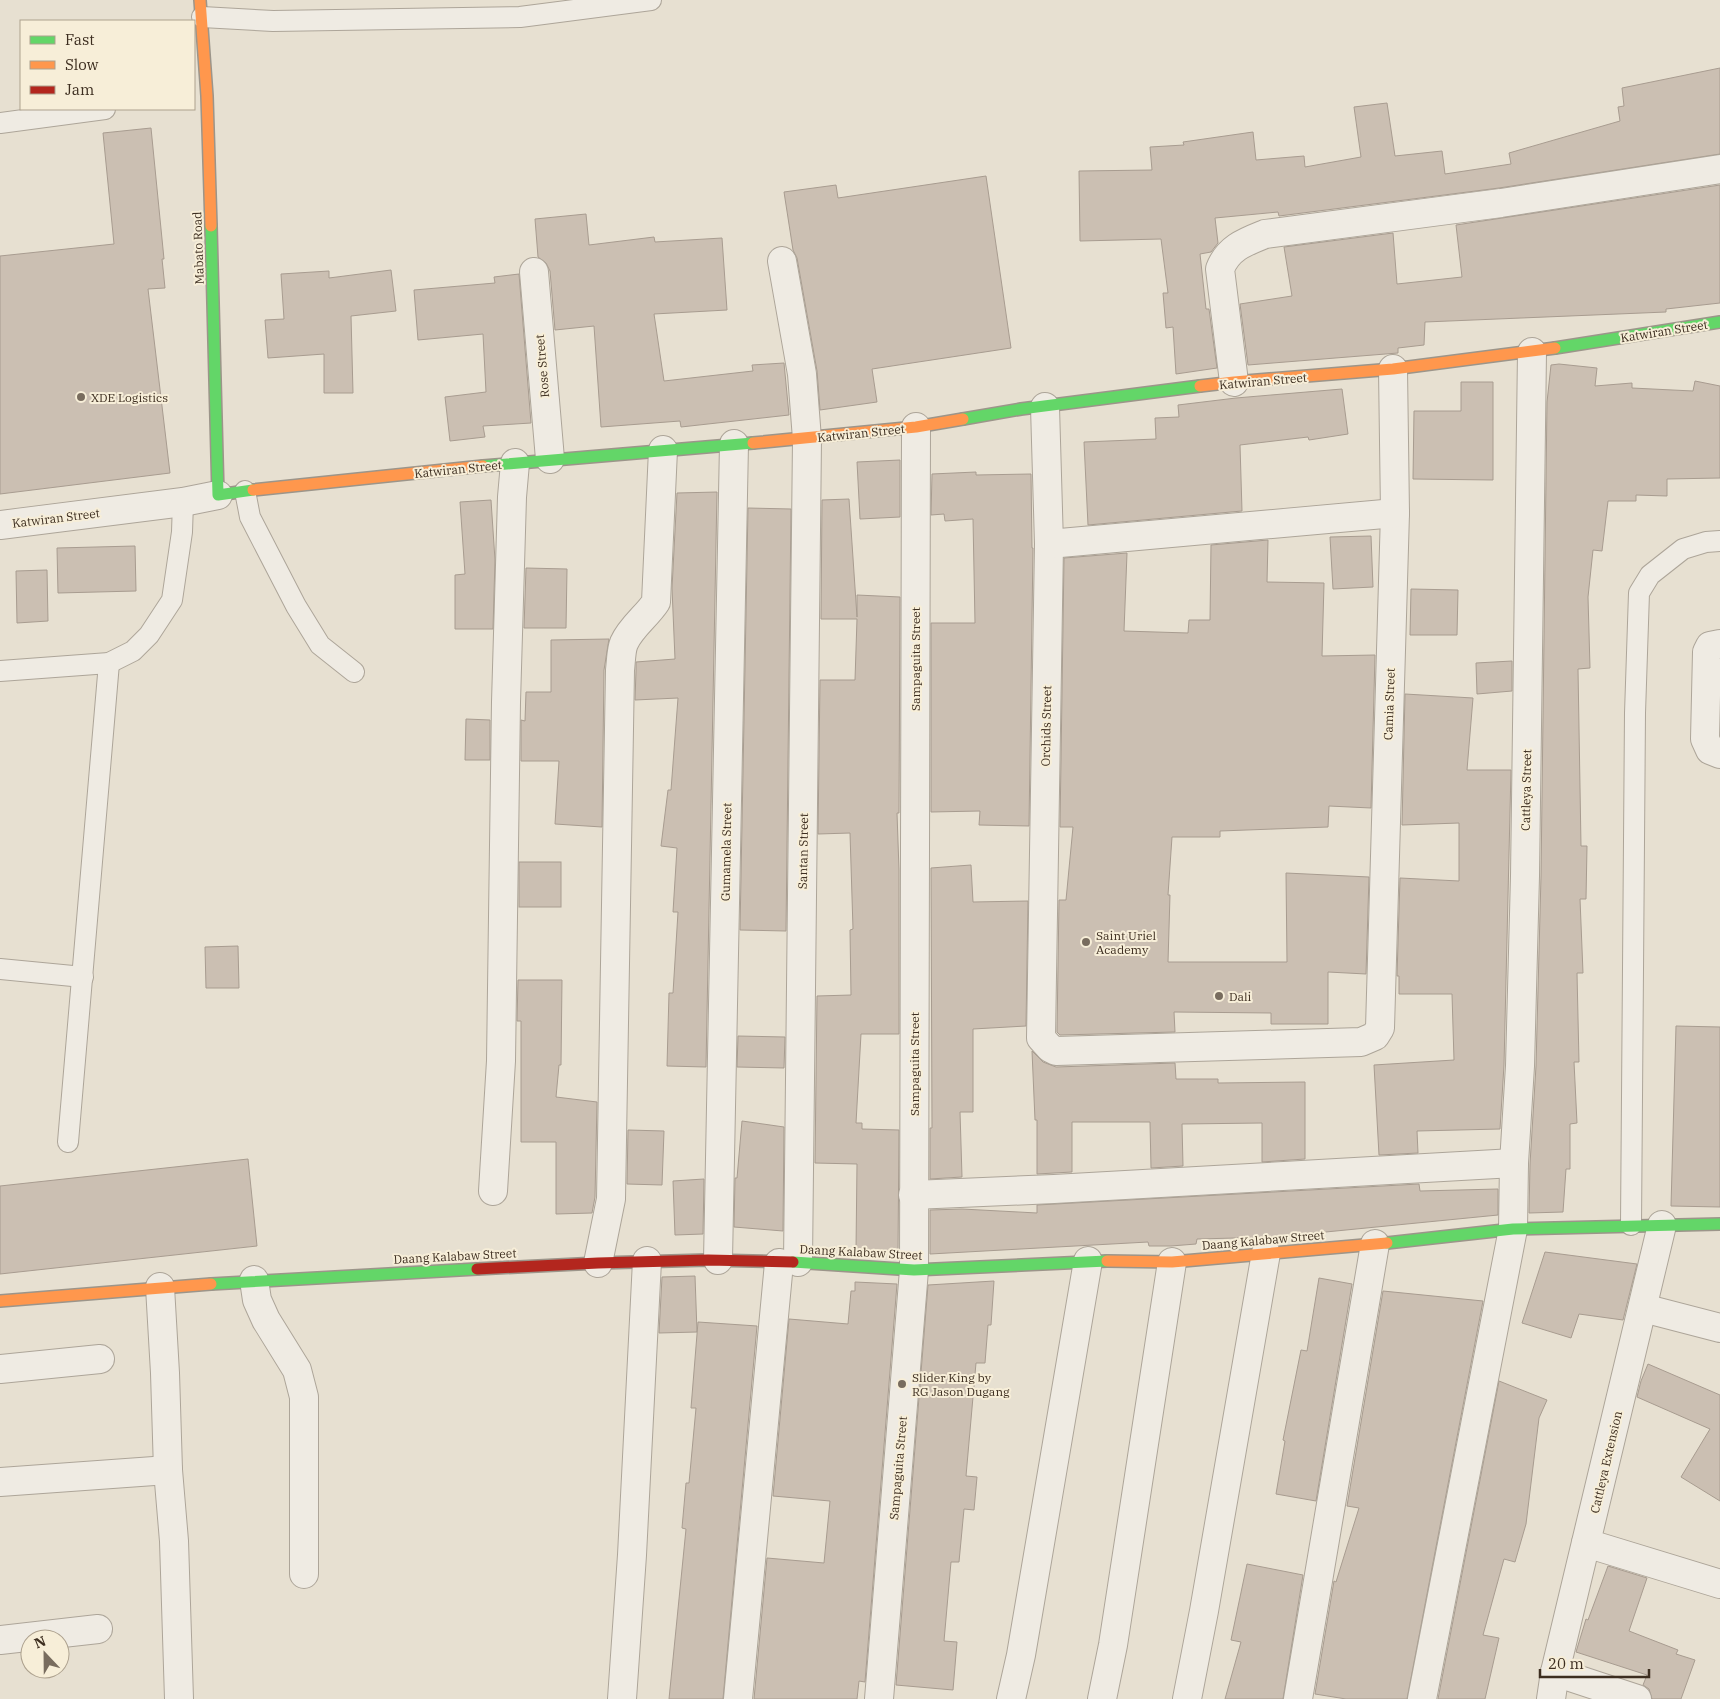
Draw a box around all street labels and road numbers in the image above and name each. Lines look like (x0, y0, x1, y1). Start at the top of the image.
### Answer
street label: Mabato Road (189, 211, 207, 285)
street label: Katwiran Street (1619, 317, 1709, 345)
street label: Rose Street (532, 334, 552, 398)
street label: Katwiran Street (1218, 370, 1308, 392)
street label: Katwiran Street (816, 421, 906, 445)
street label: Katwiran Street (413, 457, 503, 481)
street label: Katwiran Street (11, 505, 101, 531)
street label: Sampaguita Street (908, 607, 923, 711)
street label: Camia Street (1380, 668, 1398, 740)
street label: Orchids Street (1038, 685, 1054, 767)
street label: Cattleya Street (1518, 749, 1534, 831)
street label: Gumamela Street (718, 803, 734, 901)
street label: Santan Street (795, 813, 811, 889)
street label: Sampaguita Street (907, 1012, 922, 1116)
street label: Daang Kalabaw Street (1201, 1227, 1325, 1253)
street label: Daang Kalabaw Street (799, 1241, 923, 1263)
street label: Daang Kalabaw Street (393, 1245, 517, 1267)
street label: Cattleya Extension (1587, 1409, 1625, 1515)
street label: Sampaguita Street (886, 1416, 910, 1520)

